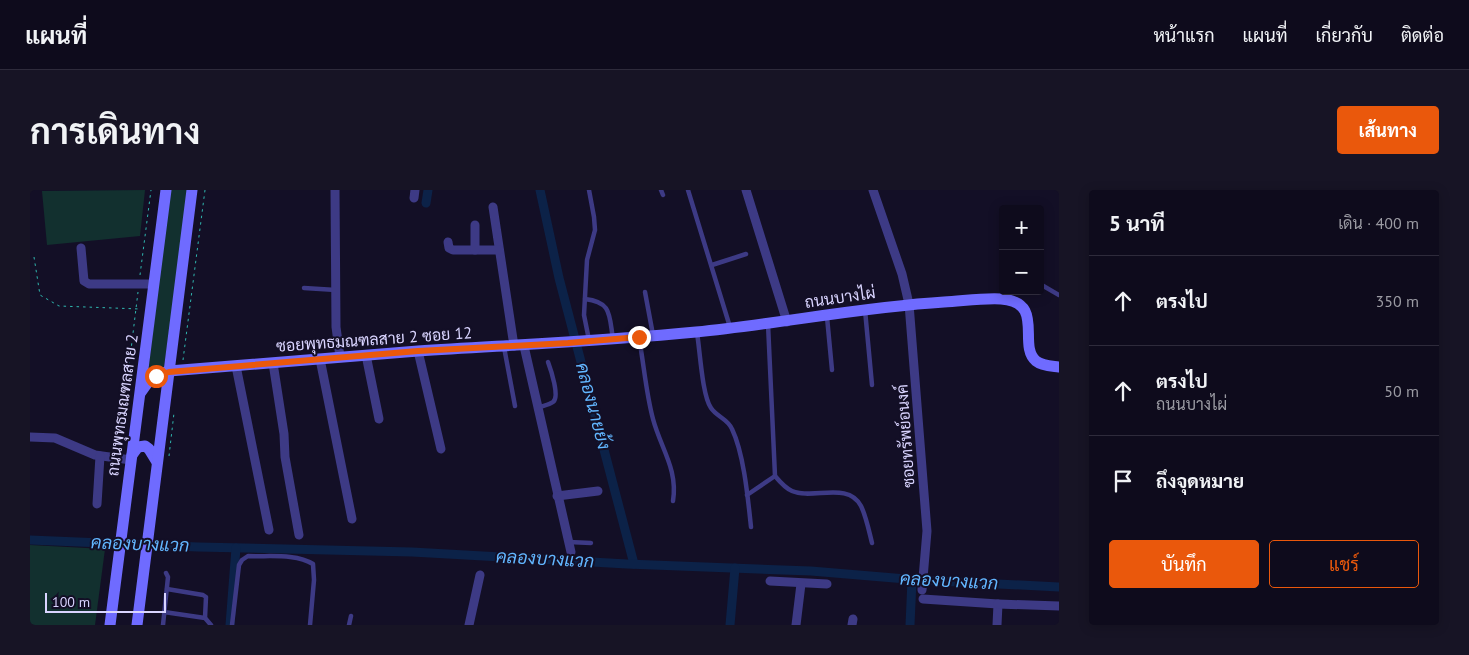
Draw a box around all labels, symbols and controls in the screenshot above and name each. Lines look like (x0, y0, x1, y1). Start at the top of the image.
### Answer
text: แผนที่ (25, 20, 87, 51)
text: หน้าแรก (1153, 24, 1215, 47)
text: แผนที่ (1243, 24, 1287, 47)
text: เกี่ยวกับ (1315, 24, 1373, 47)
text: ติดต่อ (1401, 24, 1444, 47)
button: เส้นทาง (1337, 106, 1439, 154)
text: การเดินทาง (30, 108, 200, 154)
map controls (999, 205, 1044, 295)
button: + (999, 205, 1044, 250)
text: 5 นาที (1109, 210, 1165, 237)
text: เดิน · 400 m (1338, 213, 1419, 233)
button: − (999, 250, 1044, 295)
street label: ถนนบางไผ่ (803, 281, 877, 312)
icon: ahead (1109, 287, 1137, 315)
text: ตรงไป (1156, 289, 1208, 313)
text: 350 m (1376, 291, 1419, 311)
street label: ซอยพุทธมณฑลสาย 2 ซอย 12 (275, 322, 473, 358)
route end (628, 326, 651, 349)
street label: ถนนพุทธมณฑลสาย 2 (102, 333, 144, 478)
water label: คลองนายย้ง (571, 360, 616, 452)
route start (145, 365, 168, 388)
text: ตรงไป (1156, 369, 1208, 393)
icon: ahead (1109, 377, 1137, 405)
text: 50 m (1384, 381, 1419, 401)
street label: ซอยทรัพย์อนงค์ (889, 384, 919, 489)
text: ถนนบางไผ่ (1156, 394, 1227, 414)
icon: arrive (1109, 467, 1137, 495)
text: ถึงจุดหมาย (1156, 469, 1244, 493)
water label: คลองบางแวก (90, 530, 190, 557)
button: บันทึก (1109, 540, 1259, 588)
button: แชร์ (1269, 540, 1419, 588)
water label: คลองบางแวก (495, 544, 595, 573)
water label: คลองบางแวก (899, 566, 999, 595)
scale bar (45, 590, 166, 613)
text: 100 m (52, 593, 90, 611)

